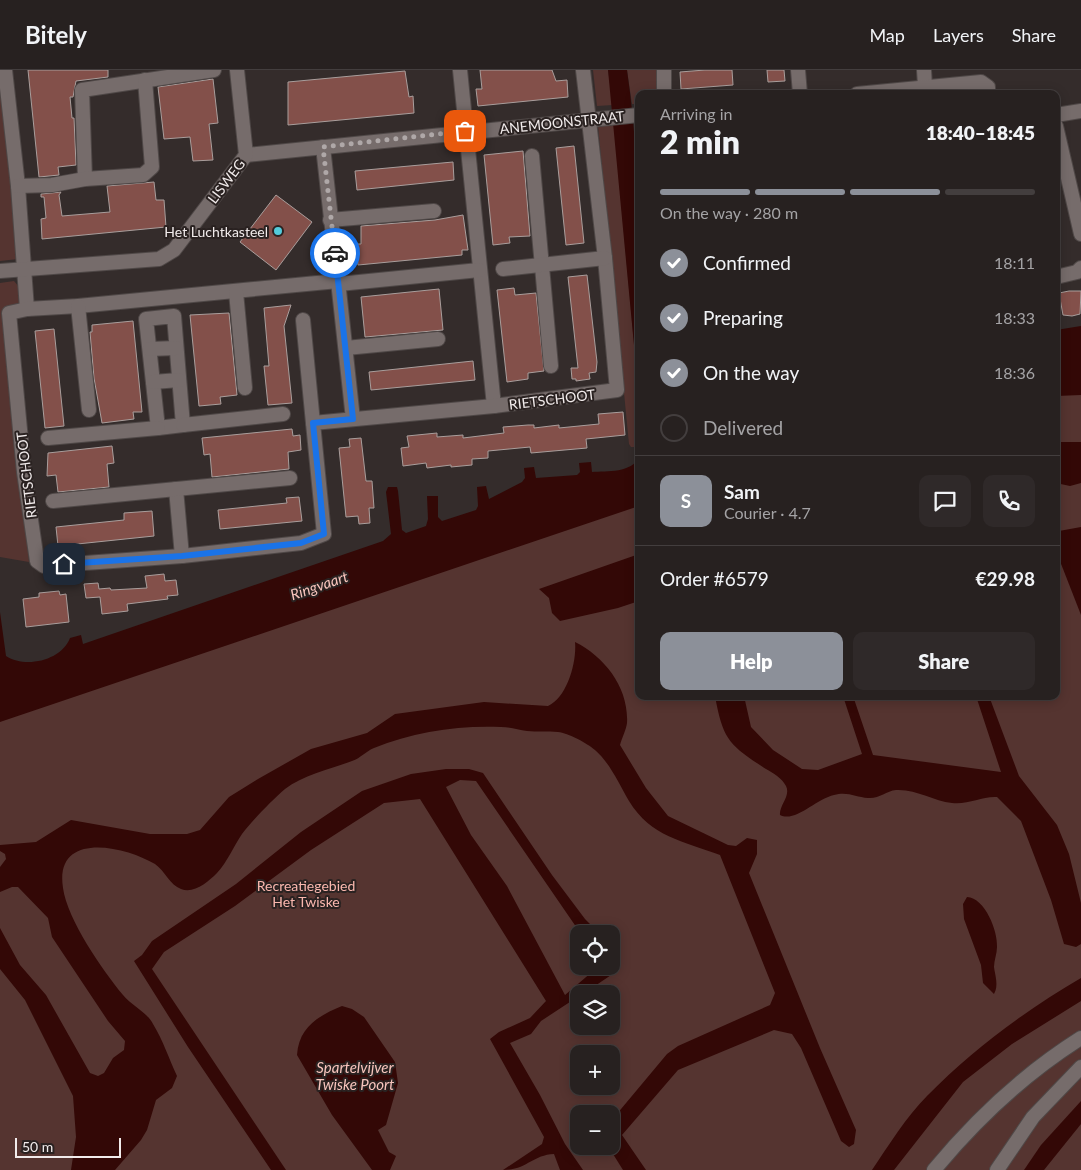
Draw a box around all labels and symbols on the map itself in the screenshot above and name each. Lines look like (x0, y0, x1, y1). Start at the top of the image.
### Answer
street label: ANEMOONSTRAAT (499, 107, 626, 137)
pin (444, 110, 486, 152)
street label: LISWEG (204, 155, 248, 207)
place label: Het Luchtkasteel (164, 223, 268, 240)
marker: Het Luchtkasteel (272, 225, 284, 237)
courier (310, 228, 360, 278)
street label: RIETSCHOOT (508, 385, 597, 413)
street label: RIETSCHOOT (12, 430, 40, 519)
pin (43, 543, 85, 585)
water label: Ringvaart (288, 567, 351, 603)
park label: Recreatiegebied Het Twiske (257, 877, 355, 910)
water label: Spartelvijver Twiske Poort (316, 1058, 395, 1093)
scale bar (15, 1135, 121, 1158)

